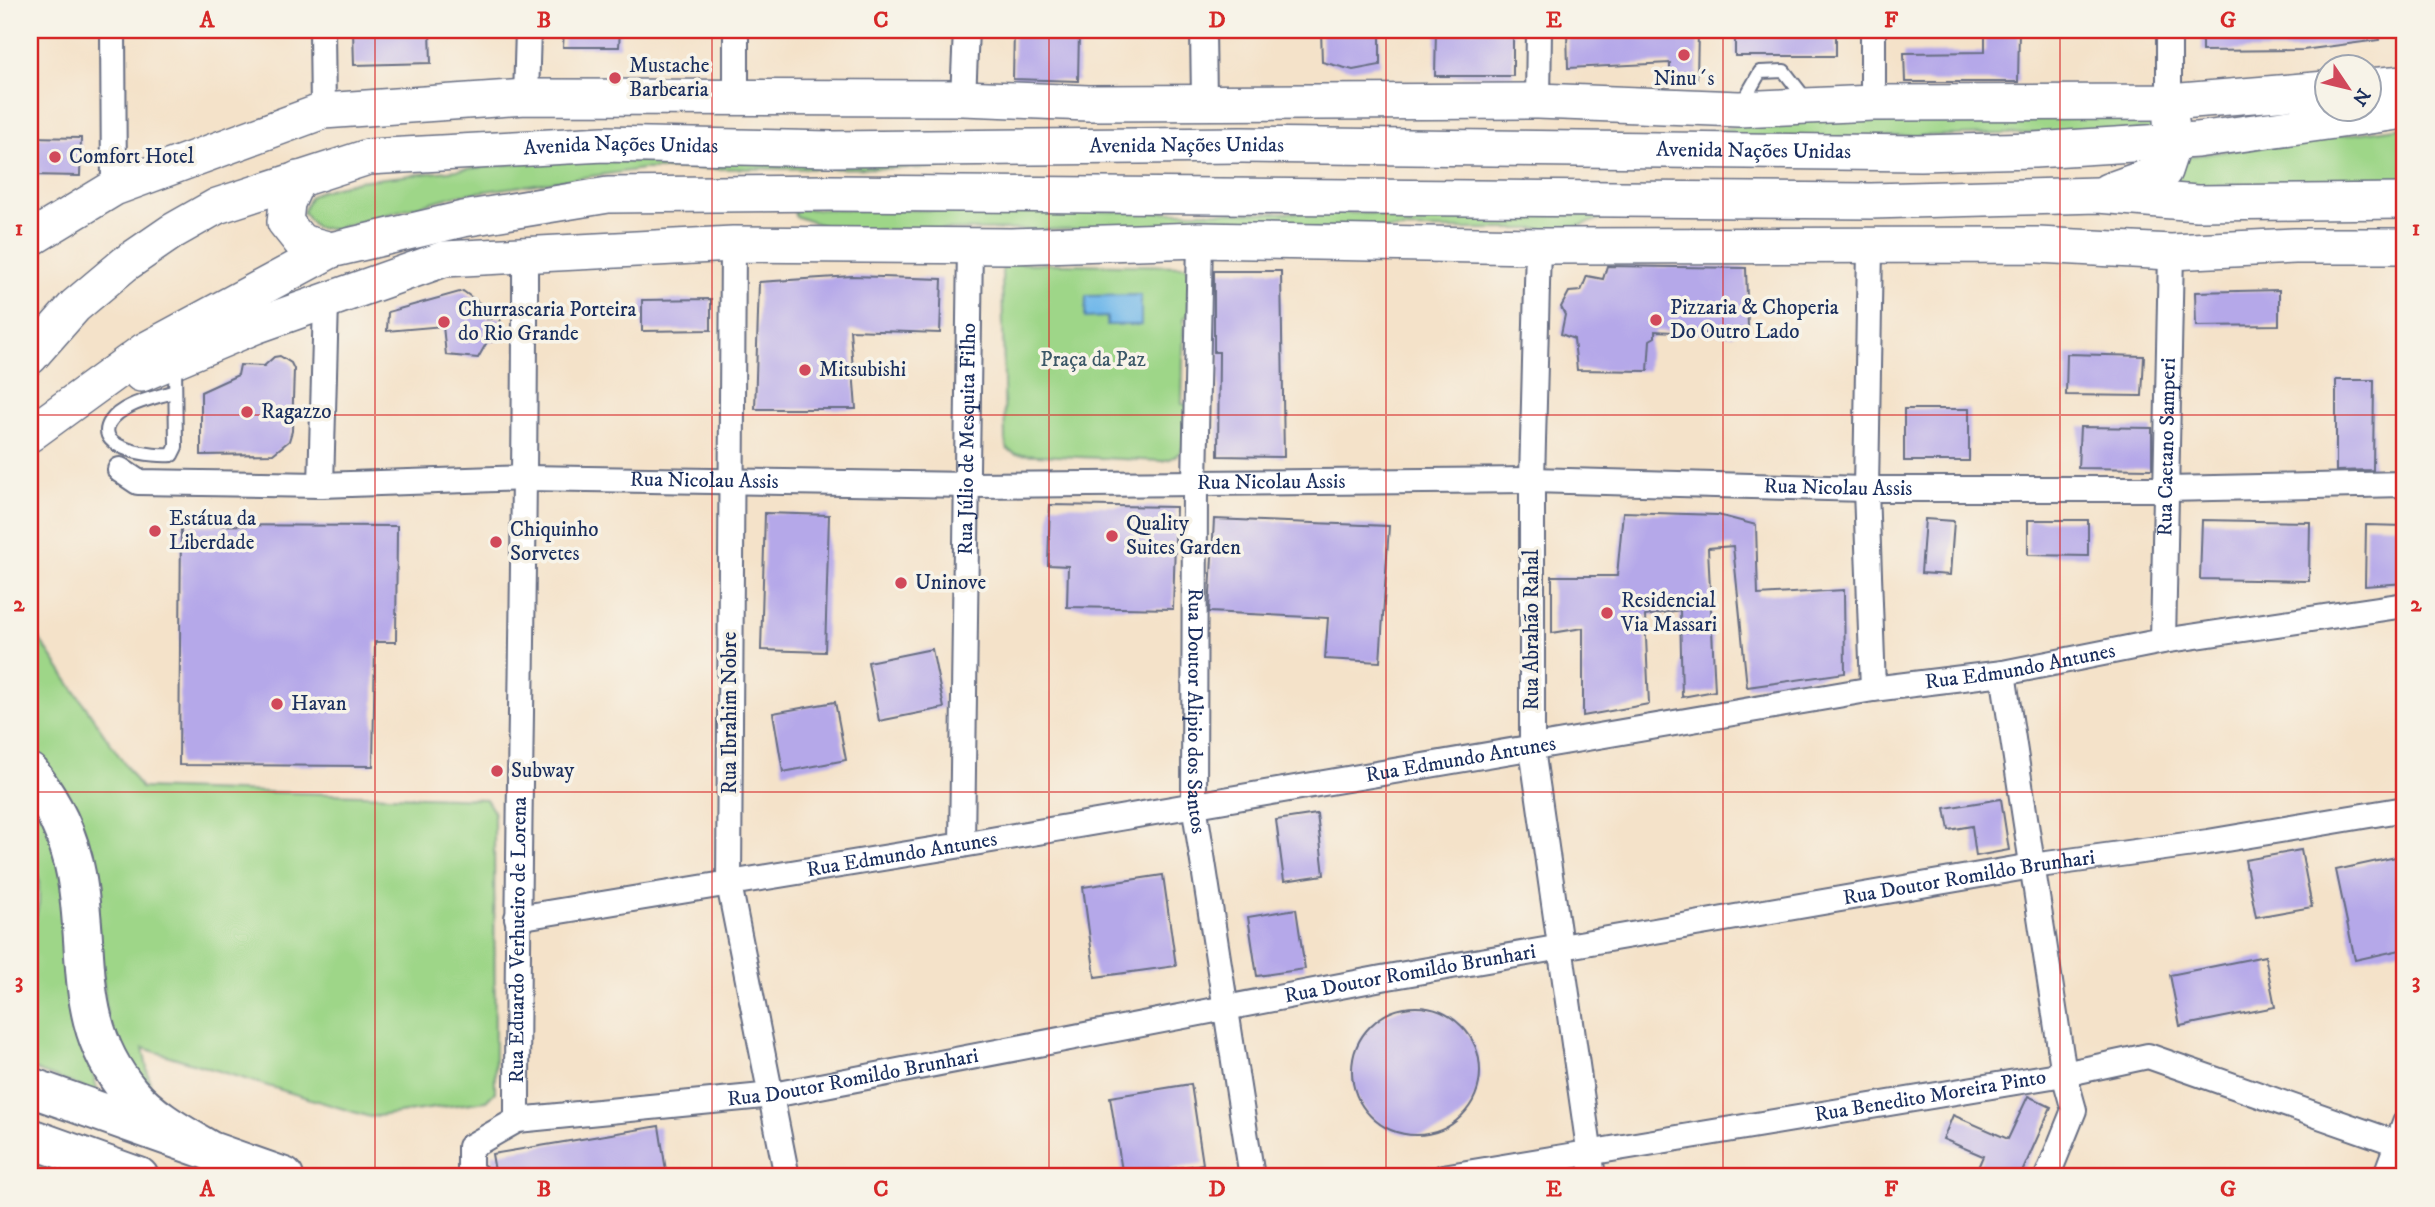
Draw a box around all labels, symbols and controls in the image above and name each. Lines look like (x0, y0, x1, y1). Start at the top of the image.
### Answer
text: A (199, 6, 216, 35)
text: B (537, 6, 551, 35)
text: C (873, 6, 889, 35)
text: D (1208, 6, 1226, 35)
text: E (1546, 6, 1562, 35)
text: F (1884, 6, 1899, 35)
text: G (2220, 6, 2236, 35)
marker: Ninu´s (1676, 47, 1692, 63)
north arrow (2312, 52, 2382, 122)
place label: Mustache Barbearia (629, 53, 710, 103)
place label: Ninu´s (1653, 66, 1715, 92)
marker: Mustache Barbearia (607, 70, 623, 86)
text: N (2347, 84, 2375, 110)
street label: Avenida Nações Unidas (523, 131, 718, 161)
street label: Avenida Nações Unidas (1089, 132, 1284, 159)
street label: Avenida Nações Unidas (1656, 137, 1851, 165)
place label: Comfort Hotel (69, 144, 195, 170)
marker: Comfort Hotel (47, 149, 63, 165)
text: 1 (15, 214, 23, 243)
text: 1 (2412, 214, 2420, 243)
place label: Pizzaria & Choperia Do Outro Lado (1670, 295, 1839, 345)
place label: Churrascaria Porteira do Rio Grande (458, 297, 637, 347)
marker: Pizzaria & Choperia Do Outro Lado (1648, 312, 1664, 328)
marker: Churrascaria Porteira do Rio Grande (436, 314, 452, 330)
street label: Rua Júlio de Mesquita Filho (953, 323, 982, 555)
park label: Praça da Paz (1040, 347, 1146, 373)
place label: Mitsubishi (819, 357, 906, 383)
street label: Rua Caetano Samperi (2152, 357, 2182, 537)
marker: Mitsubishi (797, 362, 813, 378)
place label: Ragazzo (261, 399, 331, 425)
marker: Ragazzo (239, 404, 255, 420)
street label: Rua Nicolau Assis (630, 467, 779, 495)
street label: Rua Nicolau Assis (1197, 469, 1346, 496)
street label: Rua Nicolau Assis (1763, 473, 1912, 502)
place label: Estátua da Liberdade (169, 506, 256, 556)
place label: Quality Suites Garden (1126, 511, 1241, 561)
place label: Chiquinho Sorvetes (510, 517, 598, 567)
marker: Estátua da Liberdade (147, 523, 163, 539)
marker: Quality Suites Garden (1104, 528, 1120, 544)
marker: Chiquinho Sorvetes (488, 534, 504, 550)
street label: Rua Abrahão Rahal (1519, 549, 1545, 711)
place label: Uninove (915, 570, 986, 596)
marker: Uninove (893, 575, 909, 591)
street label: Rua Doutor Alipio dos Santos (1180, 588, 1211, 835)
place label: Residencial Via Massari (1620, 588, 1717, 638)
text: 2 (13, 590, 25, 619)
text: 2 (2410, 590, 2422, 619)
marker: Residencial Via Massari (1599, 605, 1615, 621)
street label: Rua Ibrahim Nobre (717, 631, 743, 794)
street label: Rua Edmundo Antunes (1923, 638, 2117, 695)
place label: Havan (291, 691, 347, 717)
marker: Havan (269, 696, 285, 712)
street label: Rua Edmundo Antunes (1364, 731, 1558, 789)
place label: Subway (511, 758, 575, 784)
marker: Subway (489, 763, 505, 779)
street label: Rua Eduardo Verhueiro de Lorena (504, 796, 533, 1083)
street label: Rua Edmundo Antunes (805, 826, 999, 883)
street label: Rua Doutor Romildo Brunhari (1841, 845, 2097, 911)
street label: Rua Doutor Romildo Brunhari (1282, 939, 1538, 1009)
text: 3 (15, 967, 23, 996)
text: 3 (2412, 967, 2420, 996)
street label: Rua Doutor Romildo Brunhari (726, 1043, 981, 1112)
street label: Rua Benedito Moreira Pinto (1813, 1064, 2048, 1128)
text: A (199, 1175, 216, 1204)
text: B (537, 1175, 551, 1204)
text: C (873, 1175, 889, 1204)
text: D (1208, 1175, 1226, 1204)
text: E (1546, 1175, 1562, 1204)
text: F (1884, 1175, 1899, 1204)
text: G (2220, 1175, 2236, 1204)

